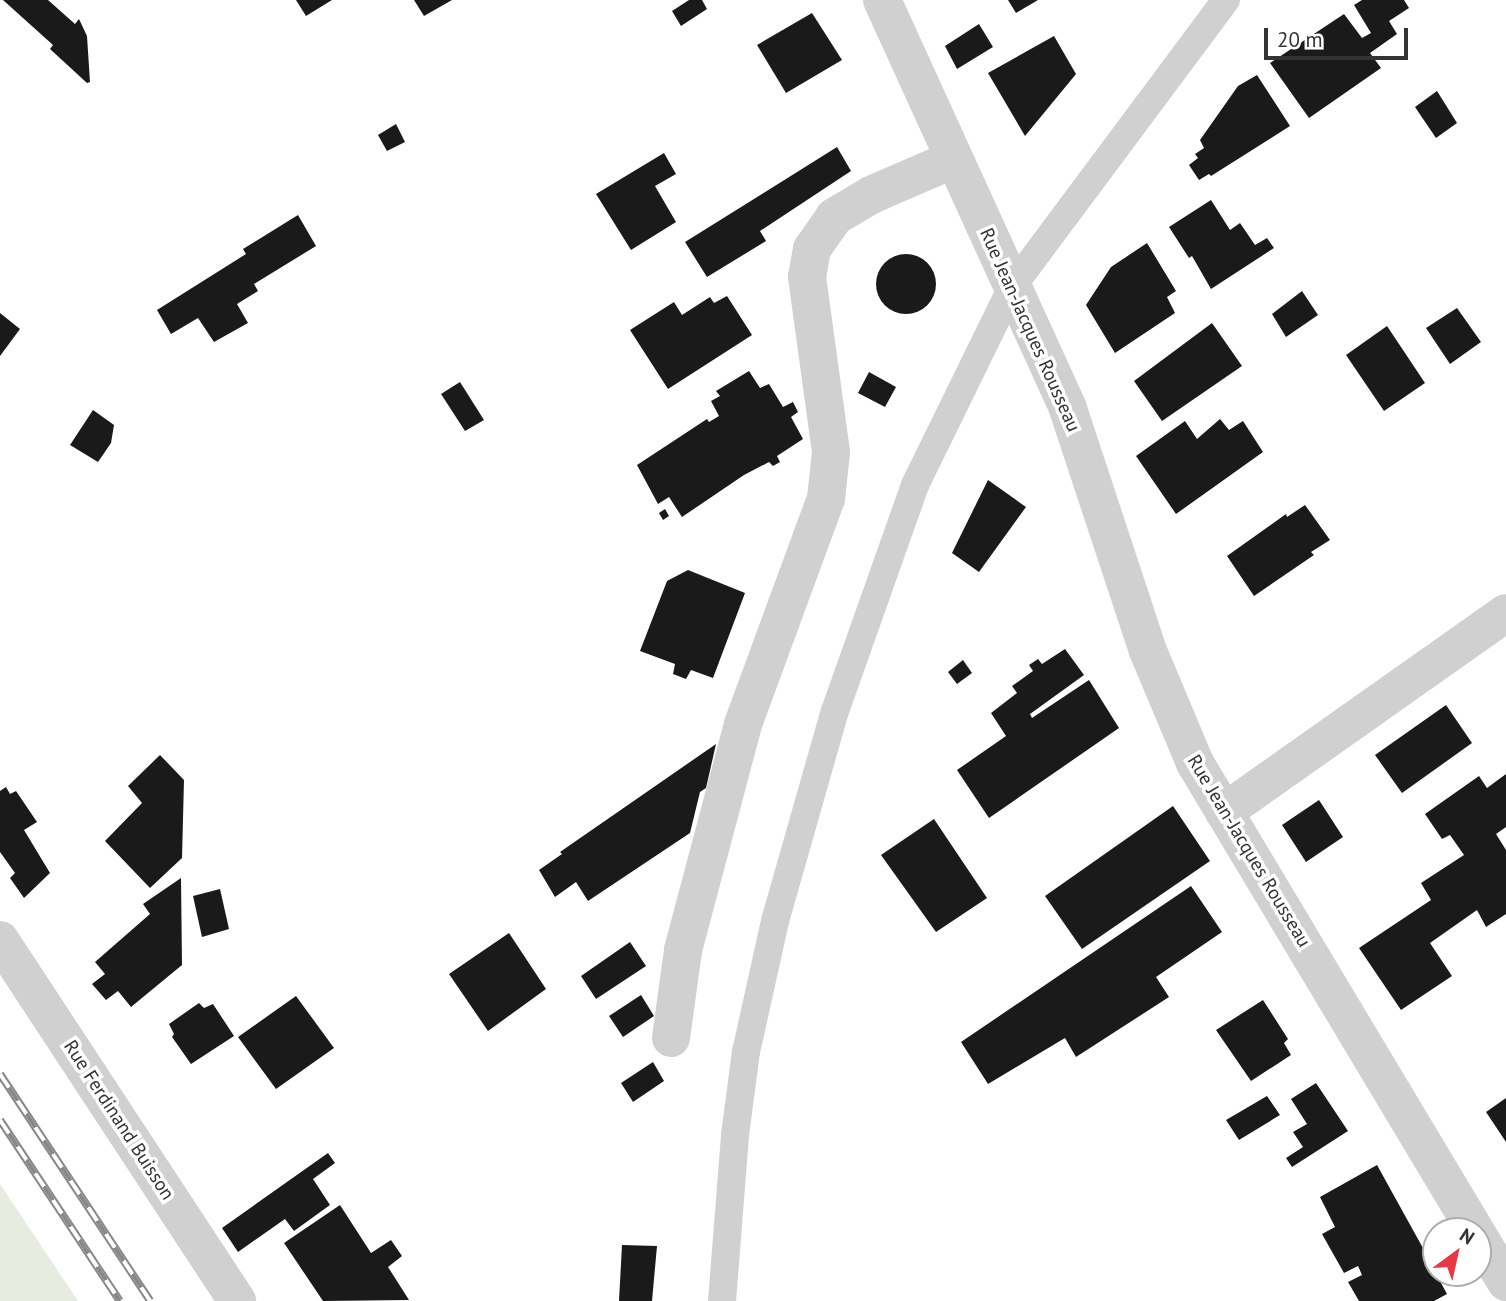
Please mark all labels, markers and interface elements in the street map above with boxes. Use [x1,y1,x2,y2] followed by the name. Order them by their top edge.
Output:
[1268,14,1412,58] scale bar
[1277,26,1323,53] text: 20 m
[975,225,1085,435] street label: Rue Jean-Jacques Rousseau
[1182,751,1316,951] street label: Rue Jean-Jacques Rousseau
[59,1036,179,1204] street label: Rue Ferdinand Buisson
[1422,1217,1492,1287] north arrow
[1456,1223,1479,1250] text: N

